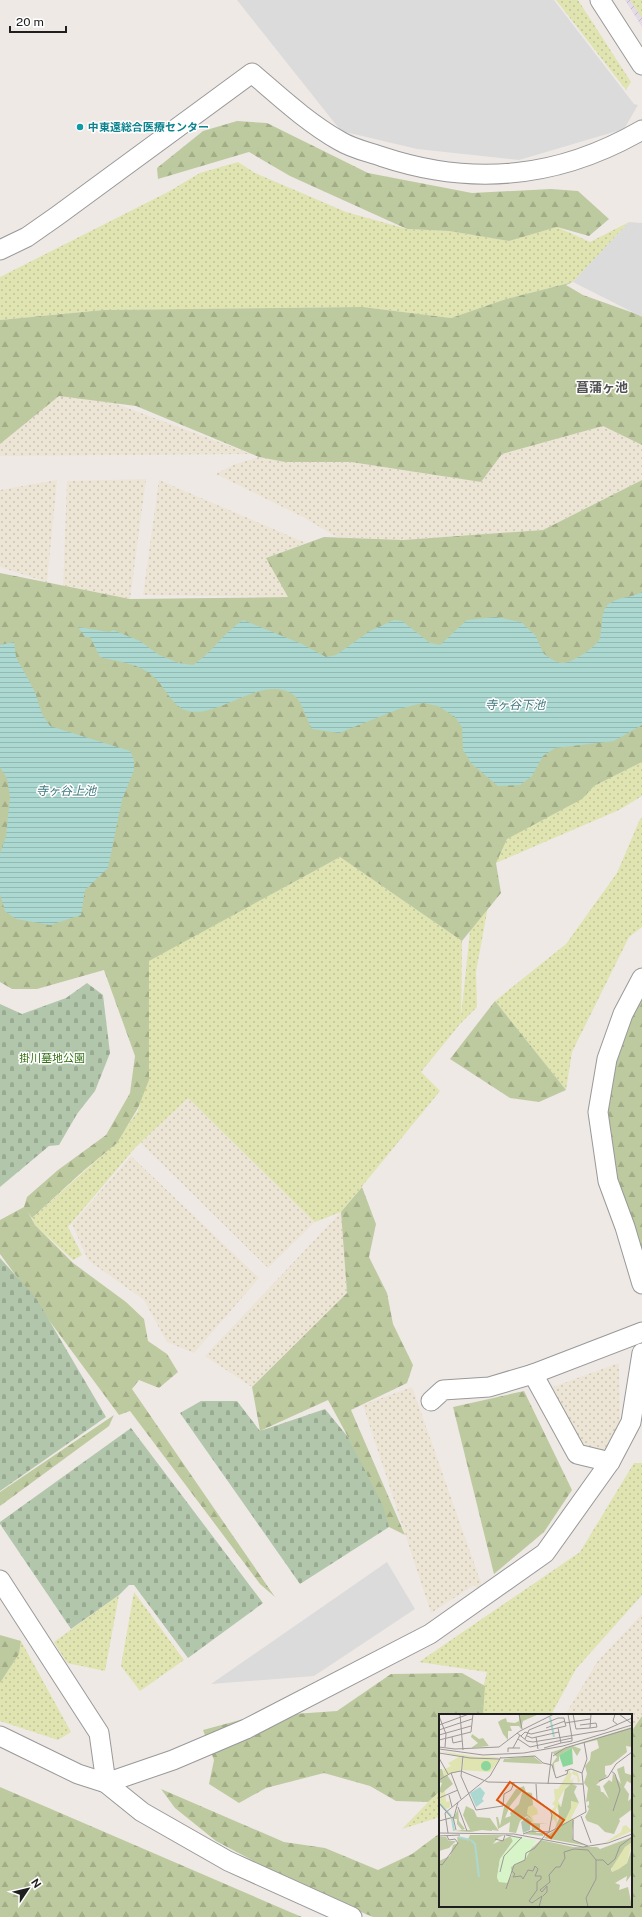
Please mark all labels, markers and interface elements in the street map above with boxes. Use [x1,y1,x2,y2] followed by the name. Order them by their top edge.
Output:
[10,8,66,34] scale bar
[16,15,44,29] text: 20 m
[88,121,209,133] place label: 中東遠総合医療センター
[75,122,85,132] marker: 中東遠総合医療センター
[576,380,628,395] district label: 菖蒲ヶ池
[485,698,546,712] water label: 寺ヶ谷下池
[36,784,97,798] water label: 寺ヶ谷上池
[19,1052,85,1064] park label: 掛川墓地公園
[439,1714,632,1907] inset map
[8,1869,48,1909] north arrow
[29,1876,44,1890] text: N

